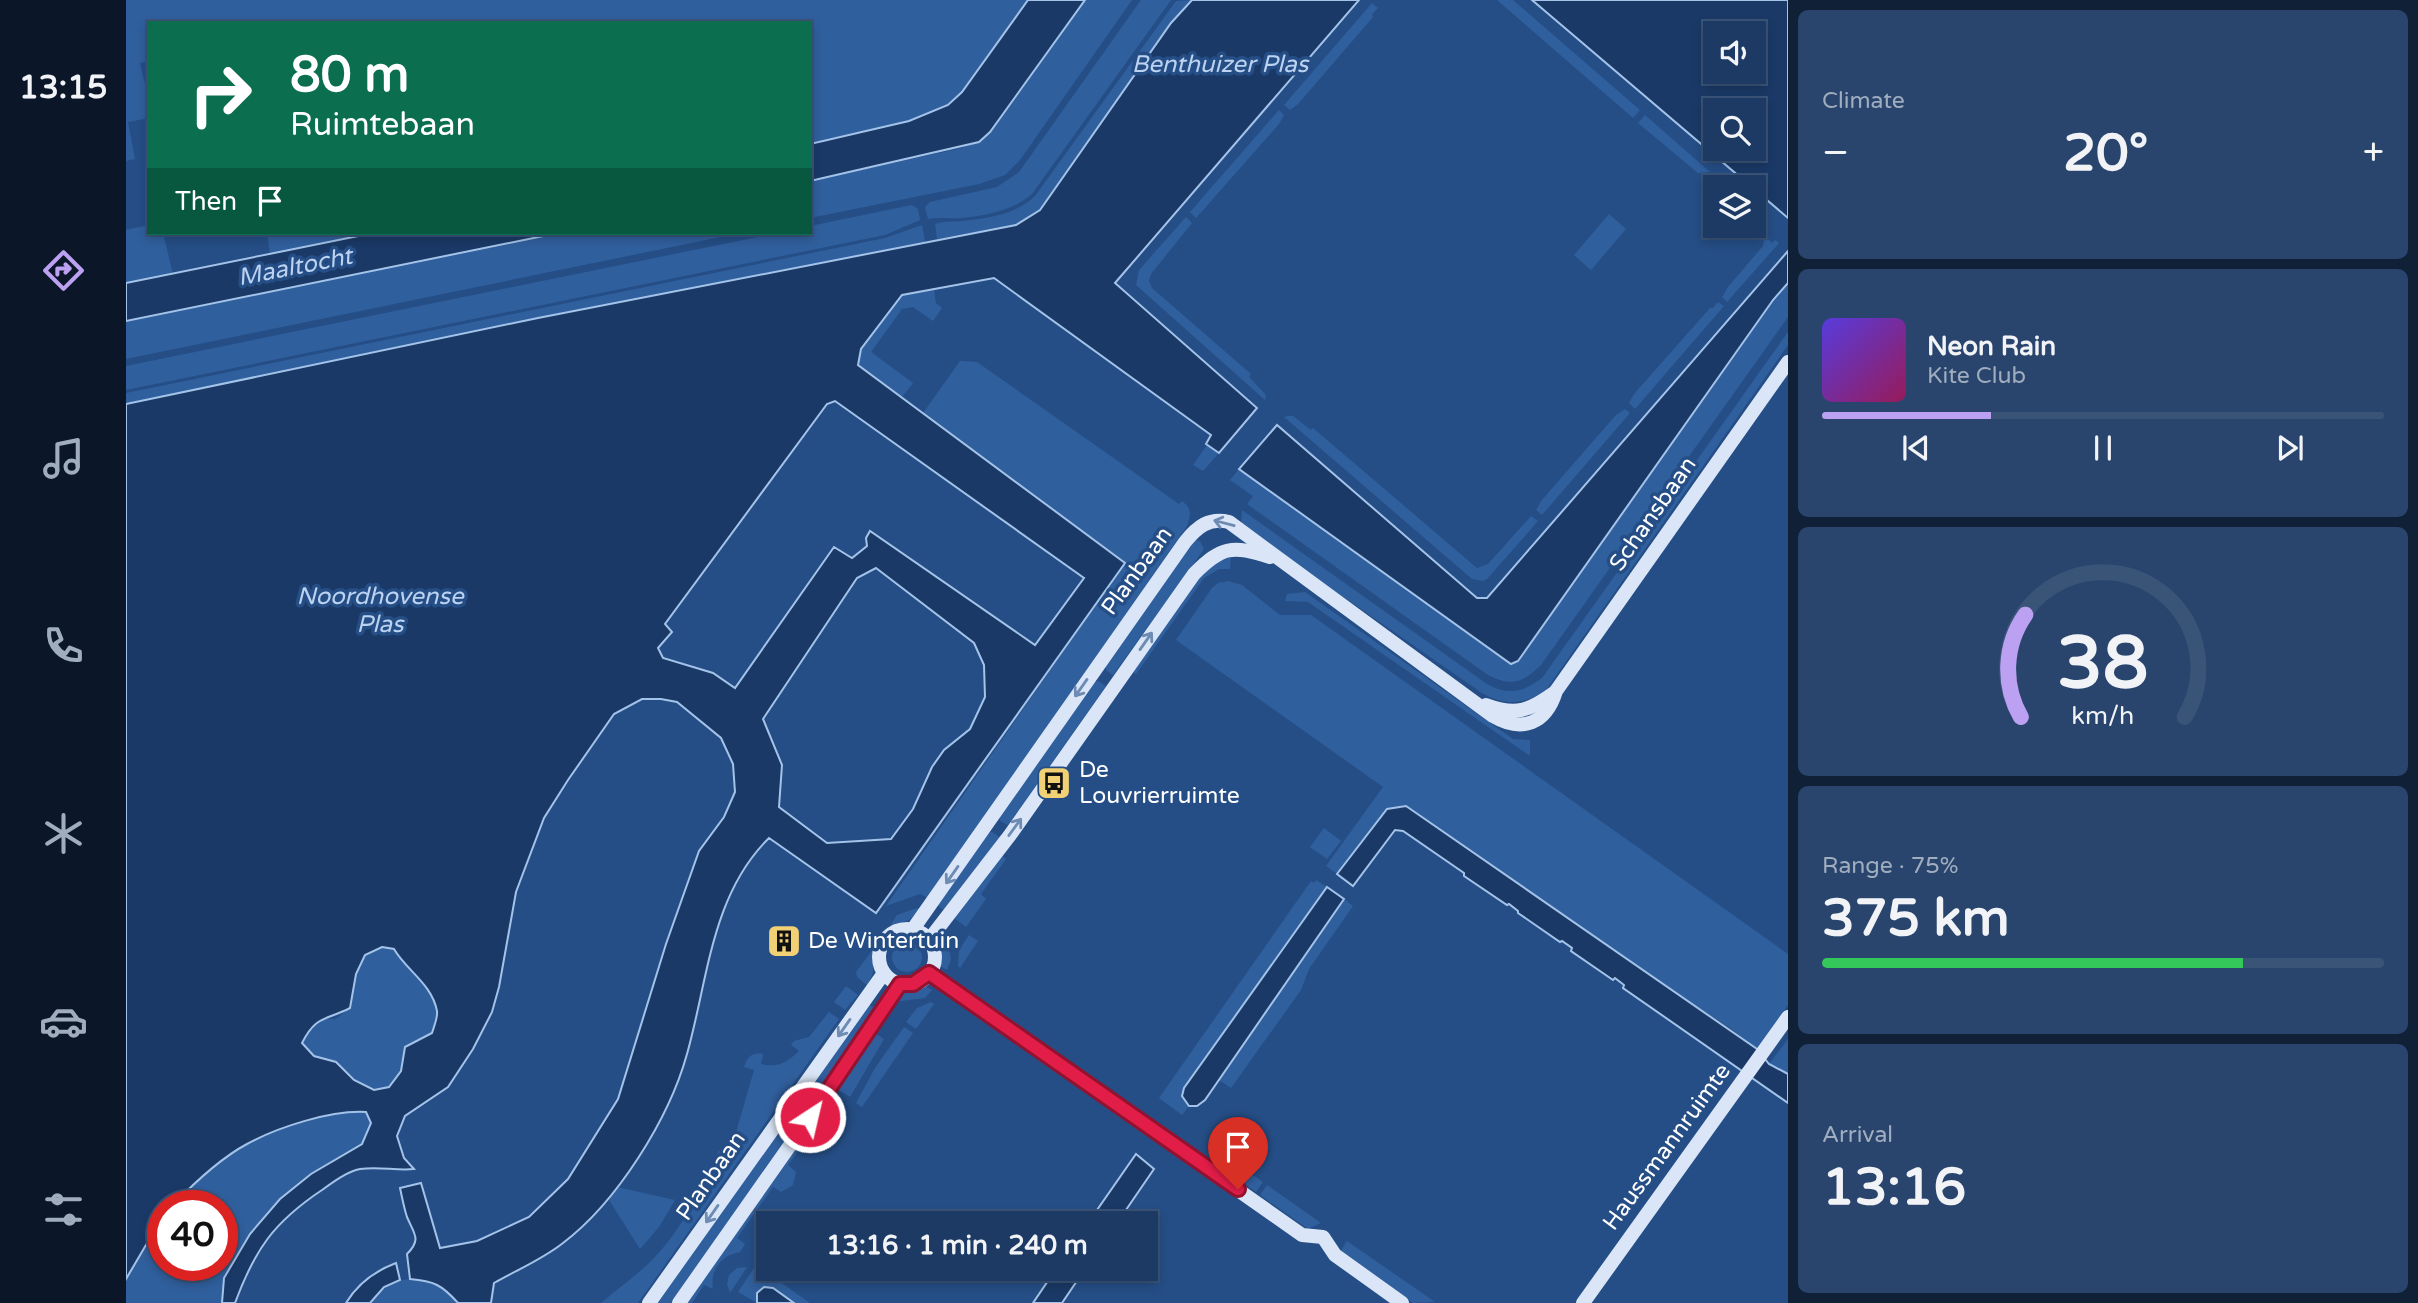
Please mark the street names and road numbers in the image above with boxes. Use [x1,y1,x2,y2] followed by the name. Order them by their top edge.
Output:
[1603,452,1703,576] street label: Schansbaan
[1096,521,1178,621] street label: Planbaan
[1597,1058,1737,1236] street label: Haussmannruimte
[670,1126,752,1226] street label: Planbaan

